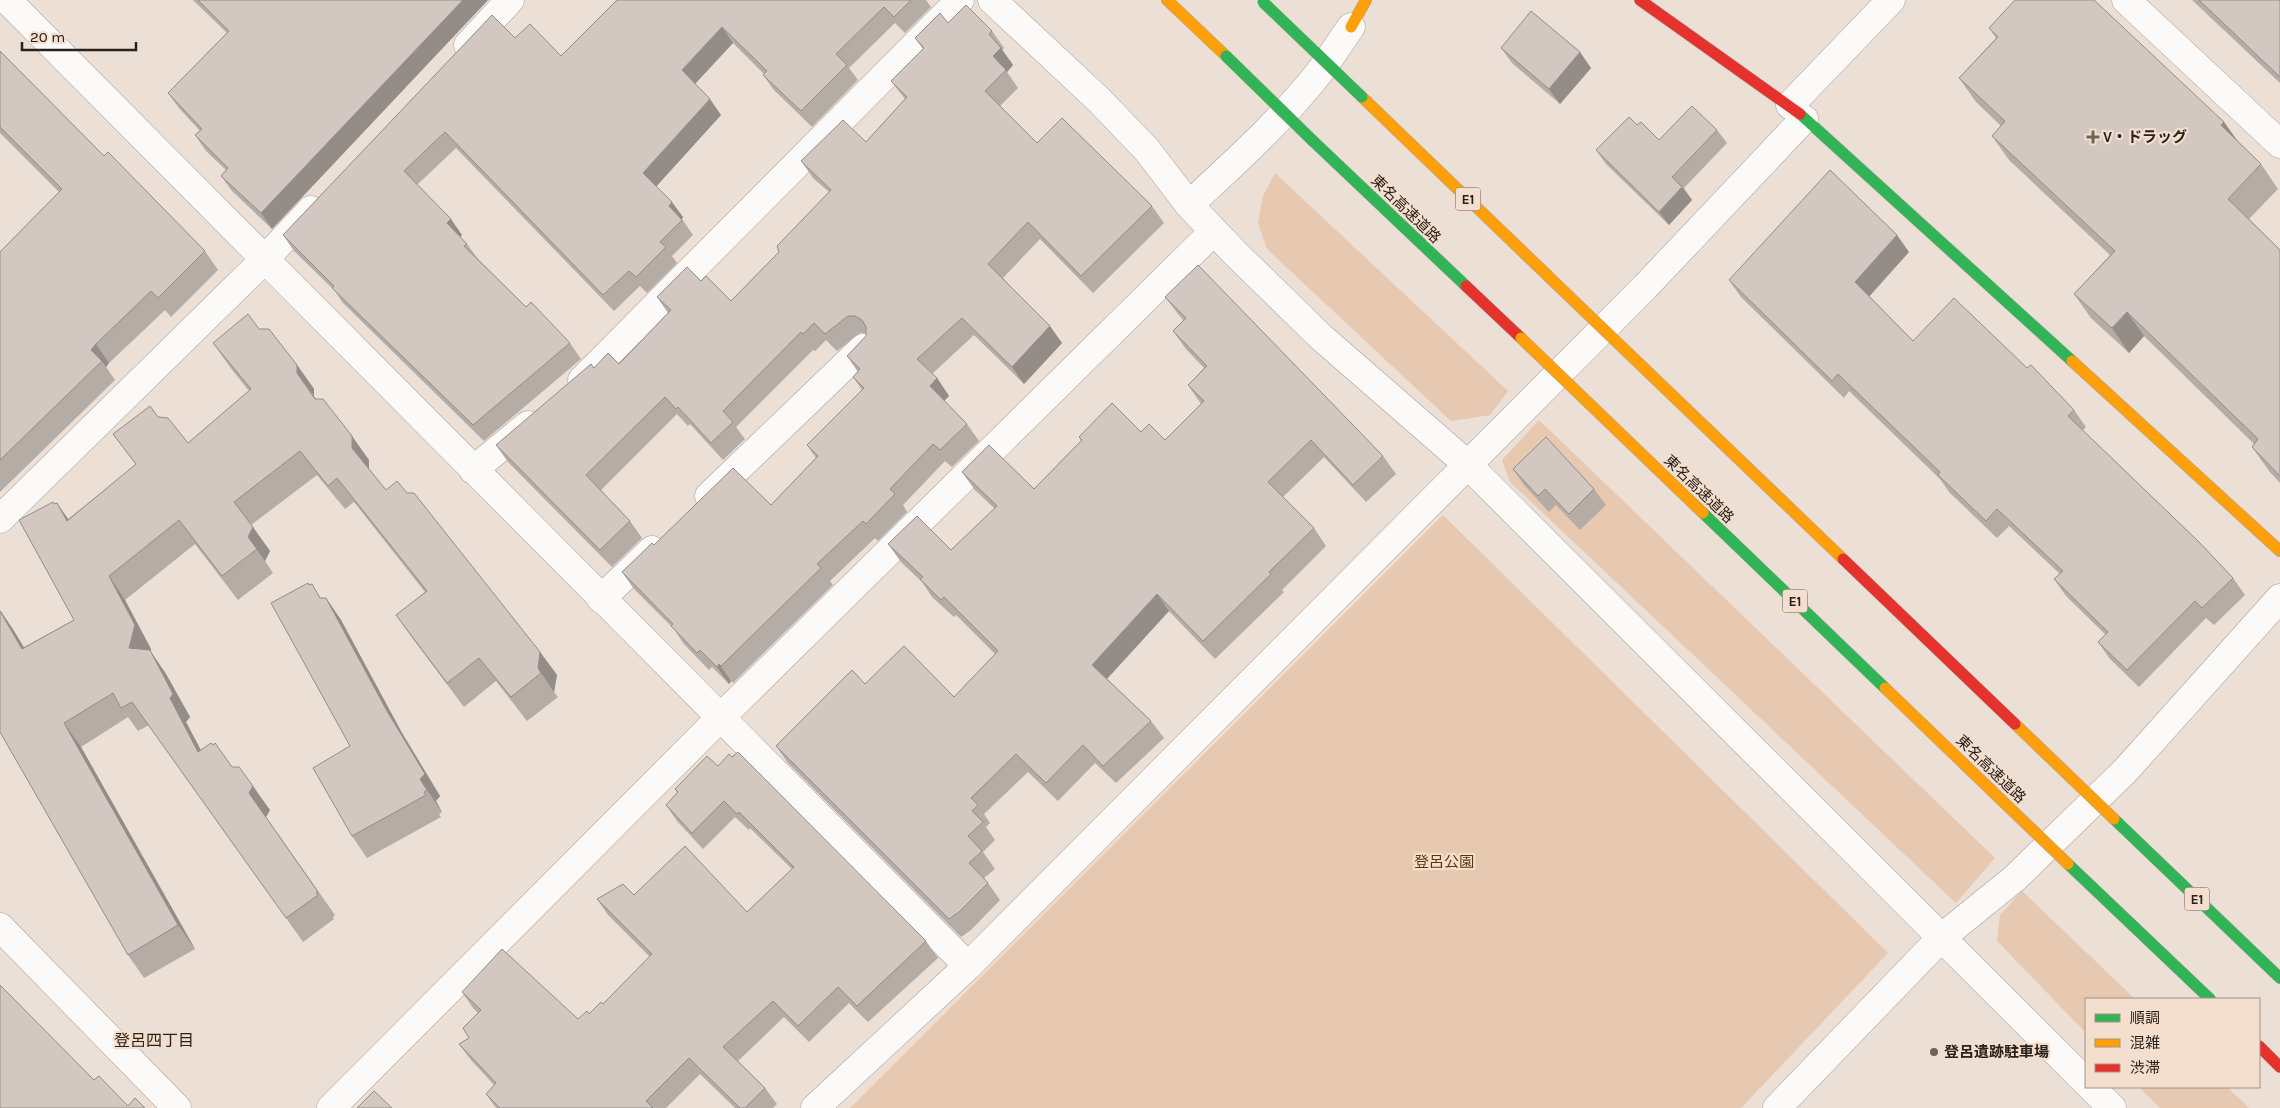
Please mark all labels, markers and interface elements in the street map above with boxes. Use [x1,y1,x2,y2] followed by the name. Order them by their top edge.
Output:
[22,20,136,52] scale bar
[30,28,65,46] text: 20 m
[2103,128,2187,146] place label: V・ドラッグ
[2087,131,2099,143] marker: V・ドラッグ
[1367,171,1445,247] street label: 東名高速道路
[1456,188,1480,210] road number: E1
[1660,451,1738,527] street label: 東名高速道路
[1782,590,1808,612] road number: E1
[1952,731,2030,807] street label: 東名高速道路
[1414,853,1474,871] park label: 登呂公園
[2184,888,2210,911] road number: E1
[2085,998,2260,1088] legend
[2130,1009,2160,1027] text: 順調
[114,1031,194,1050] district label: 登呂四丁目
[2130,1034,2160,1052] text: 混雑
[1944,1043,2049,1061] place label: 登呂遺跡駐車場
[1928,1046,1940,1058] marker: 登呂遺跡駐車場
[2130,1059,2160,1077] text: 渋滞

